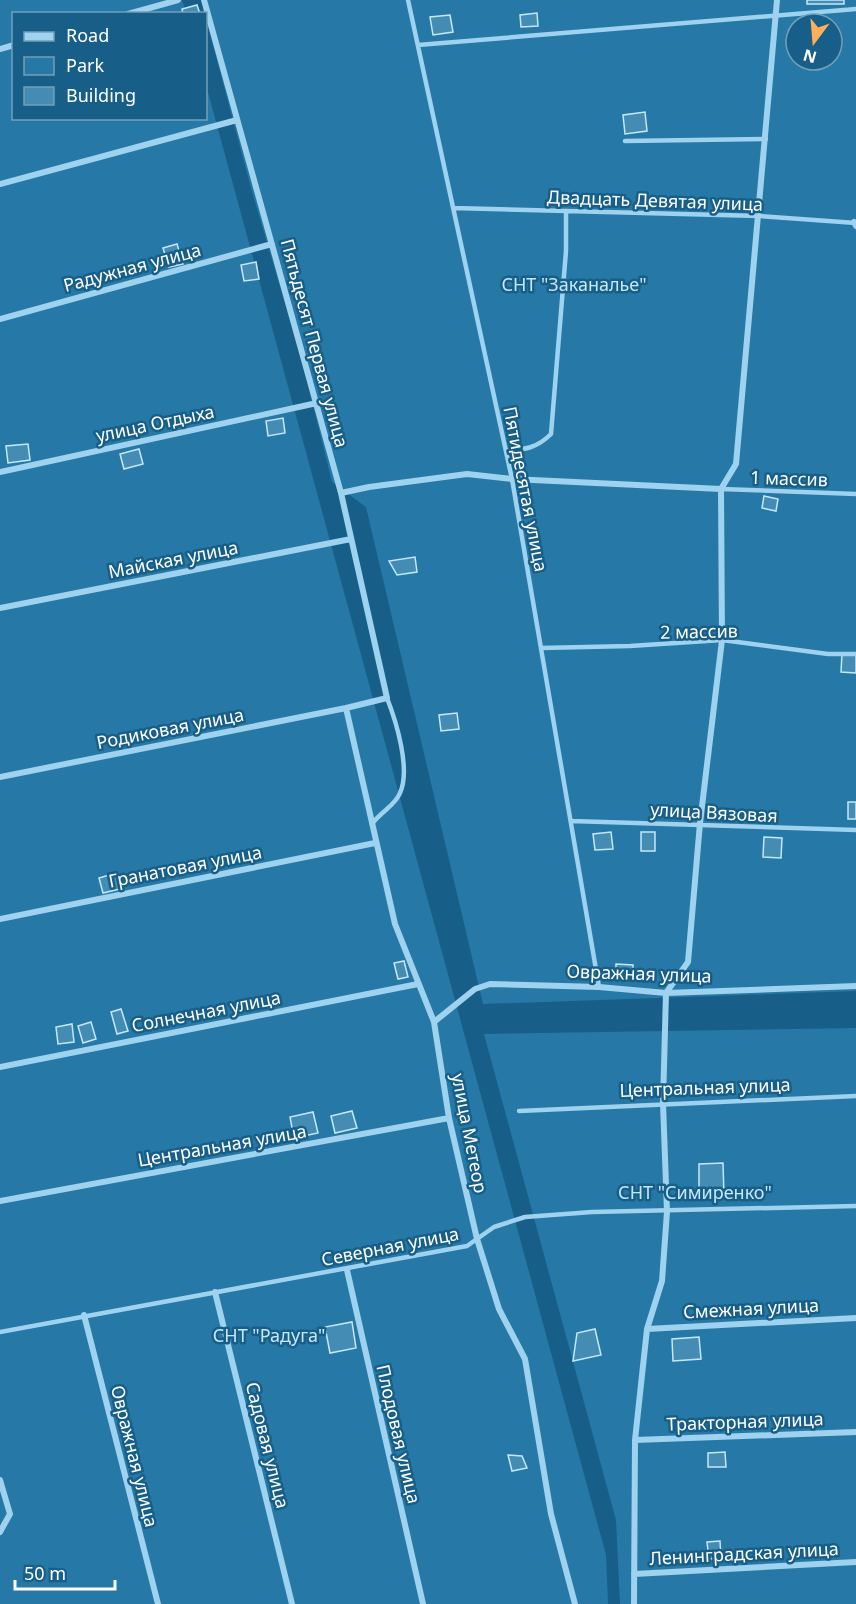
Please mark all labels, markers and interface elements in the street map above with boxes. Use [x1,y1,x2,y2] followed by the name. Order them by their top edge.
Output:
[12,12,207,120] legend
[784,12,844,72] north arrow
[66,23,109,47] text: Road
[801,44,819,69] text: N
[66,53,104,77] text: Park
[66,83,136,107] text: Building
[547,184,763,216] street label: Двадцать Девятая улица
[276,236,354,450] street label: Пятьдесят Первая улица
[61,237,203,297] street label: Радужная улица
[501,272,647,296] park label: СНТ "Заканалье"
[94,399,216,447] street label: улица Отдыха
[498,404,554,574] street label: Пятидесятая улица
[750,465,828,491] street label: 1 массив
[106,535,240,583] street label: Майская улица
[660,618,738,644] street label: 2 массив
[94,702,246,754] street label: Родиковая улица
[650,797,778,827] street label: улица Вязовая
[106,839,264,893] street label: Гранатовая улица
[566,958,712,988] street label: Овражная улица
[129,985,283,1037] street label: Солнечная улица
[447,1071,493,1195] street label: улица Метеор
[619,1072,791,1102] street label: Центральная улица
[136,1118,308,1172] street label: Центральная улица
[618,1180,772,1204] park label: СНТ "Симиренко"
[319,1221,461,1271] street label: Северная улица
[683,1292,819,1324] street label: Смежная улица
[213,1323,325,1347] park label: СНТ "Радуга"
[371,1362,427,1506] street label: Плодовая улица
[241,1379,295,1511] street label: Садовая улица
[106,1383,164,1529] street label: Овражная улица
[666,1406,824,1436] street label: Тракторная улица
[649,1536,839,1570] street label: Ленинградская улица
[15,1553,116,1591] scale bar
[24,1561,66,1585] text: 50 m

